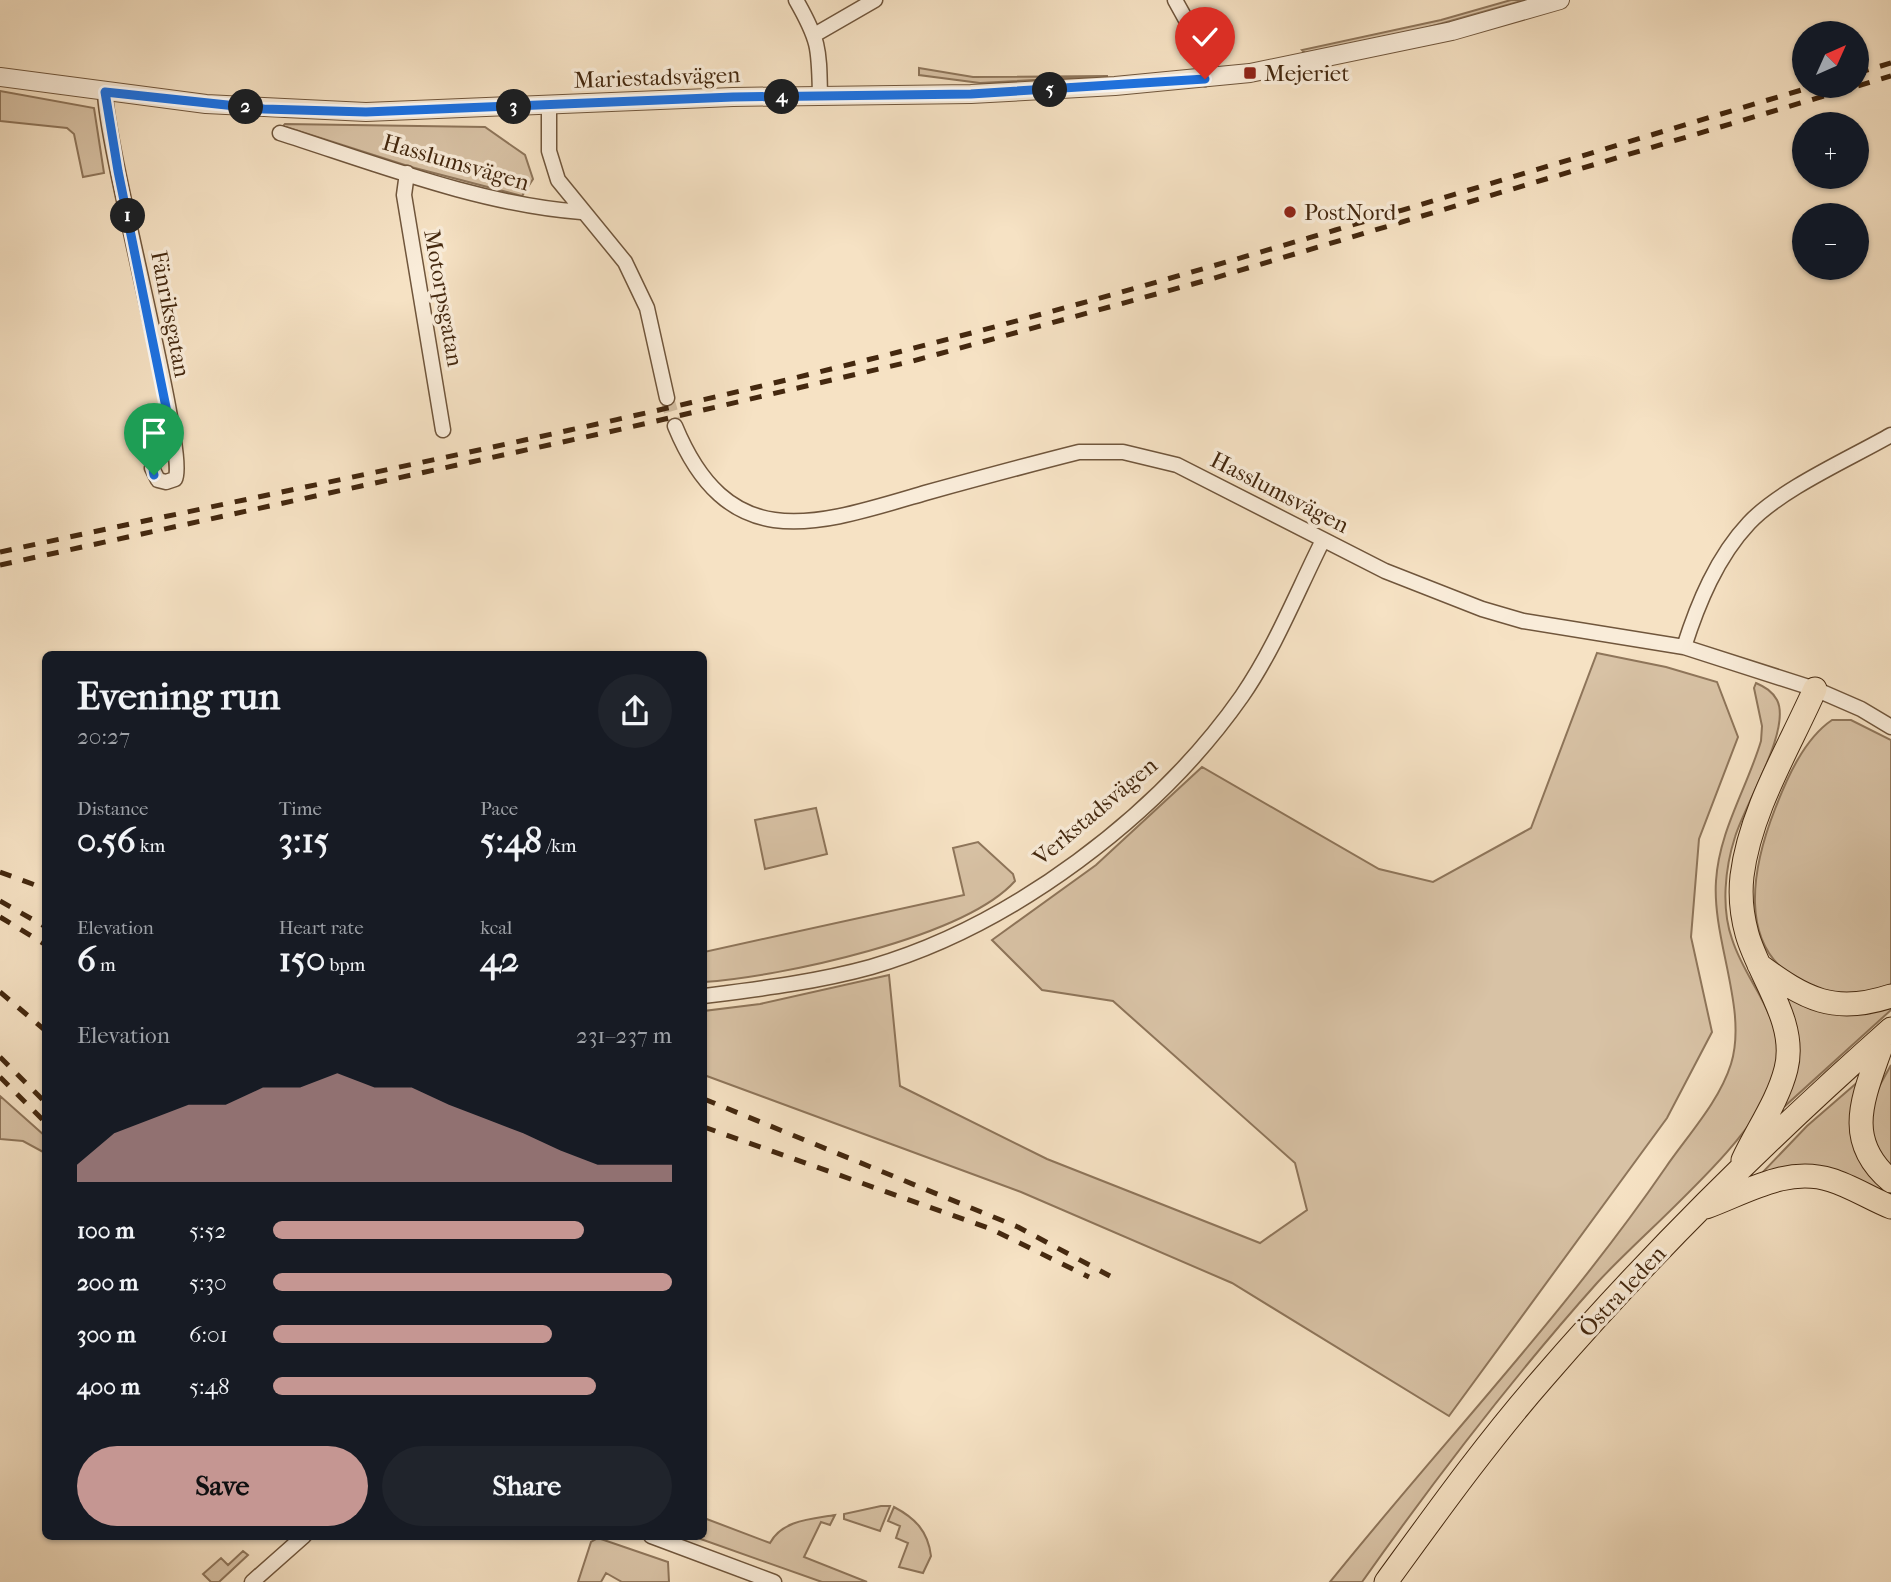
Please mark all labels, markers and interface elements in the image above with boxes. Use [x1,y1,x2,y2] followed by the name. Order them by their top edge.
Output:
[1175,7,1235,79] pin
[1186,18,1224,56] icon: check
[1792,21,1869,98] north arrow
[1792,21,1869,280] map controls
[1264,60,1349,87] place label: Mejeriet
[573,61,741,94] street label: Mariestadsvägen
[1242,65,1258,81] marker: Mejeriet
[1032,72,1068,108] pin: 5
[1045,78,1054,100] text: 5
[764,80,800,114] pin: 4
[776,85,787,107] text: 4
[229,90,264,124] pin: 2
[496,90,532,124] pin: 3
[241,95,250,117] text: 2
[510,95,517,117] text: 3
[1792,112,1869,189] button: +
[379,129,533,197] street label: Hasslumsvägen
[110,198,146,234] pin: 1
[1304,199,1397,226] place label: PostNord
[1792,203,1869,280] button: −
[124,204,131,226] text: 1
[1282,204,1298,220] marker: PostNord
[418,228,469,369] street label: Motorpsgatan
[145,249,196,380] street label: Fänriksgatan
[124,403,184,475] pin
[135,414,173,452] icon: arrive
[1206,446,1354,539] street label: Hasslumsvägen
[77,674,280,719] text: Evening run
[598,674,672,748] button: share
[77,723,130,750] text: 20:27
[1027,751,1163,872] street label: Verkstadsvägen
[77,798,148,820] text: Distance
[279,798,322,820] text: Time
[480,798,518,820] text: Pace
[77,820,136,861] text: 0.56
[279,820,329,861] text: 3:15
[480,820,542,861] text: 5:48
[136,835,165,857] text: km
[542,835,576,857] text: /km
[77,917,154,939] text: Elevation
[279,917,364,939] text: Heart rate
[480,917,512,939] text: kcal
[77,939,96,980] text: 6
[279,939,325,980] text: 150
[480,939,519,980] text: 42
[96,954,116,976] text: m
[325,954,365,976] text: bpm
[77,1022,170,1049] text: Elevation
[576,1022,672,1049] text: 231–237 m
[77,1217,135,1244] text: 100 m
[189,1217,226,1244] text: 5:52
[1573,1240,1672,1343] street label: Östra leden
[77,1269,138,1296] text: 200 m
[189,1269,227,1296] text: 5:30
[77,1321,136,1348] text: 300 m
[189,1321,228,1348] text: 6:01
[77,1373,140,1400] text: 400 m
[189,1373,230,1400] text: 5:48
[77,1446,368,1526] button: Save
[382,1446,672,1526] button: Share

